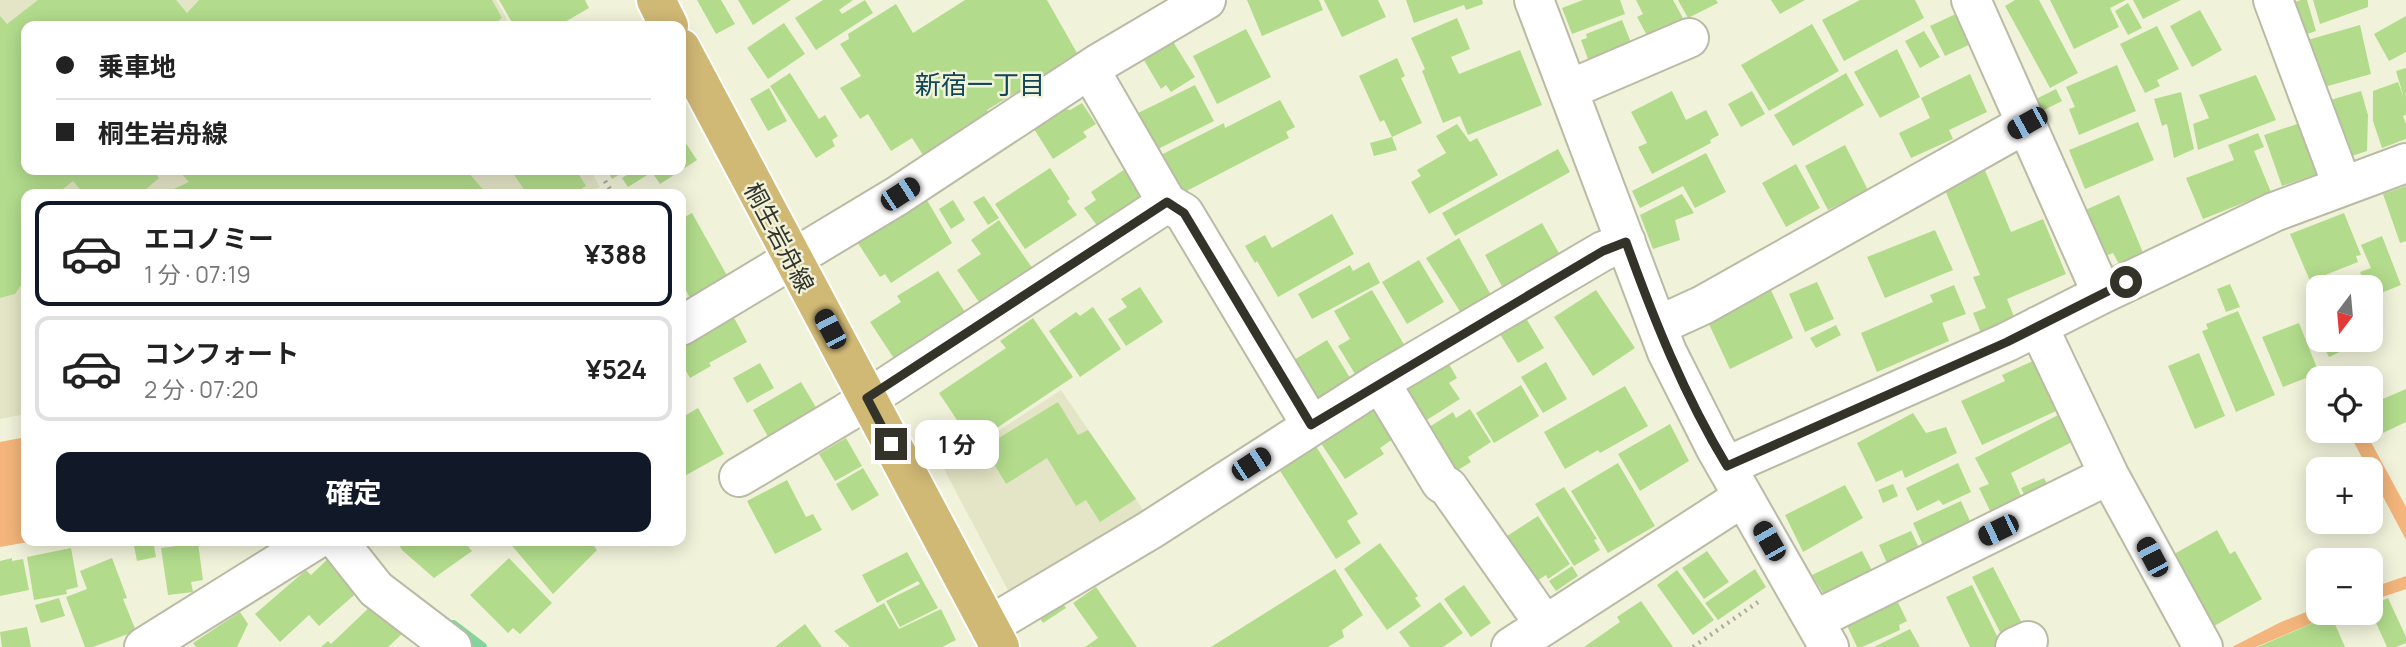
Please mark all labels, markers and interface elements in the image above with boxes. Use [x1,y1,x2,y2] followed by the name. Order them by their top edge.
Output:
[98,48,176,84] text: 乗車地
[915,66,1045,102] district label: 新宿一丁目
[2004,104,2051,142] car
[98,115,228,151] text: 桐生岩舟線
[877,174,924,214] car
[737,176,823,298] street label: 桐生岩舟線
[144,220,274,256] text: エコノミー
[60,222,123,285] icon: car
[584,236,647,272] text: ¥388
[144,258,251,290] text: 1 分 · 07:19
[2110,266,2142,298] route start
[2306,275,2384,352] north arrow
[2306,275,2383,625] map controls
[811,306,850,352] car
[144,335,299,371] text: コンフォート
[60,337,123,400] icon: car
[586,351,647,387] text: ¥524
[2306,366,2383,443] button: locate
[144,373,259,405] text: 2 分 · 07:20
[916,420,1000,468] callout: 1 分
[875,428,907,460] route end
[938,428,976,460] text: 1 分
[1228,444,1275,484] car
[56,452,651,532] button: 確定
[2306,457,2383,534] button: +
[1975,511,2022,549] car
[1750,518,1789,564] car
[2133,534,2172,580] car
[2306,548,2383,625] button: −

